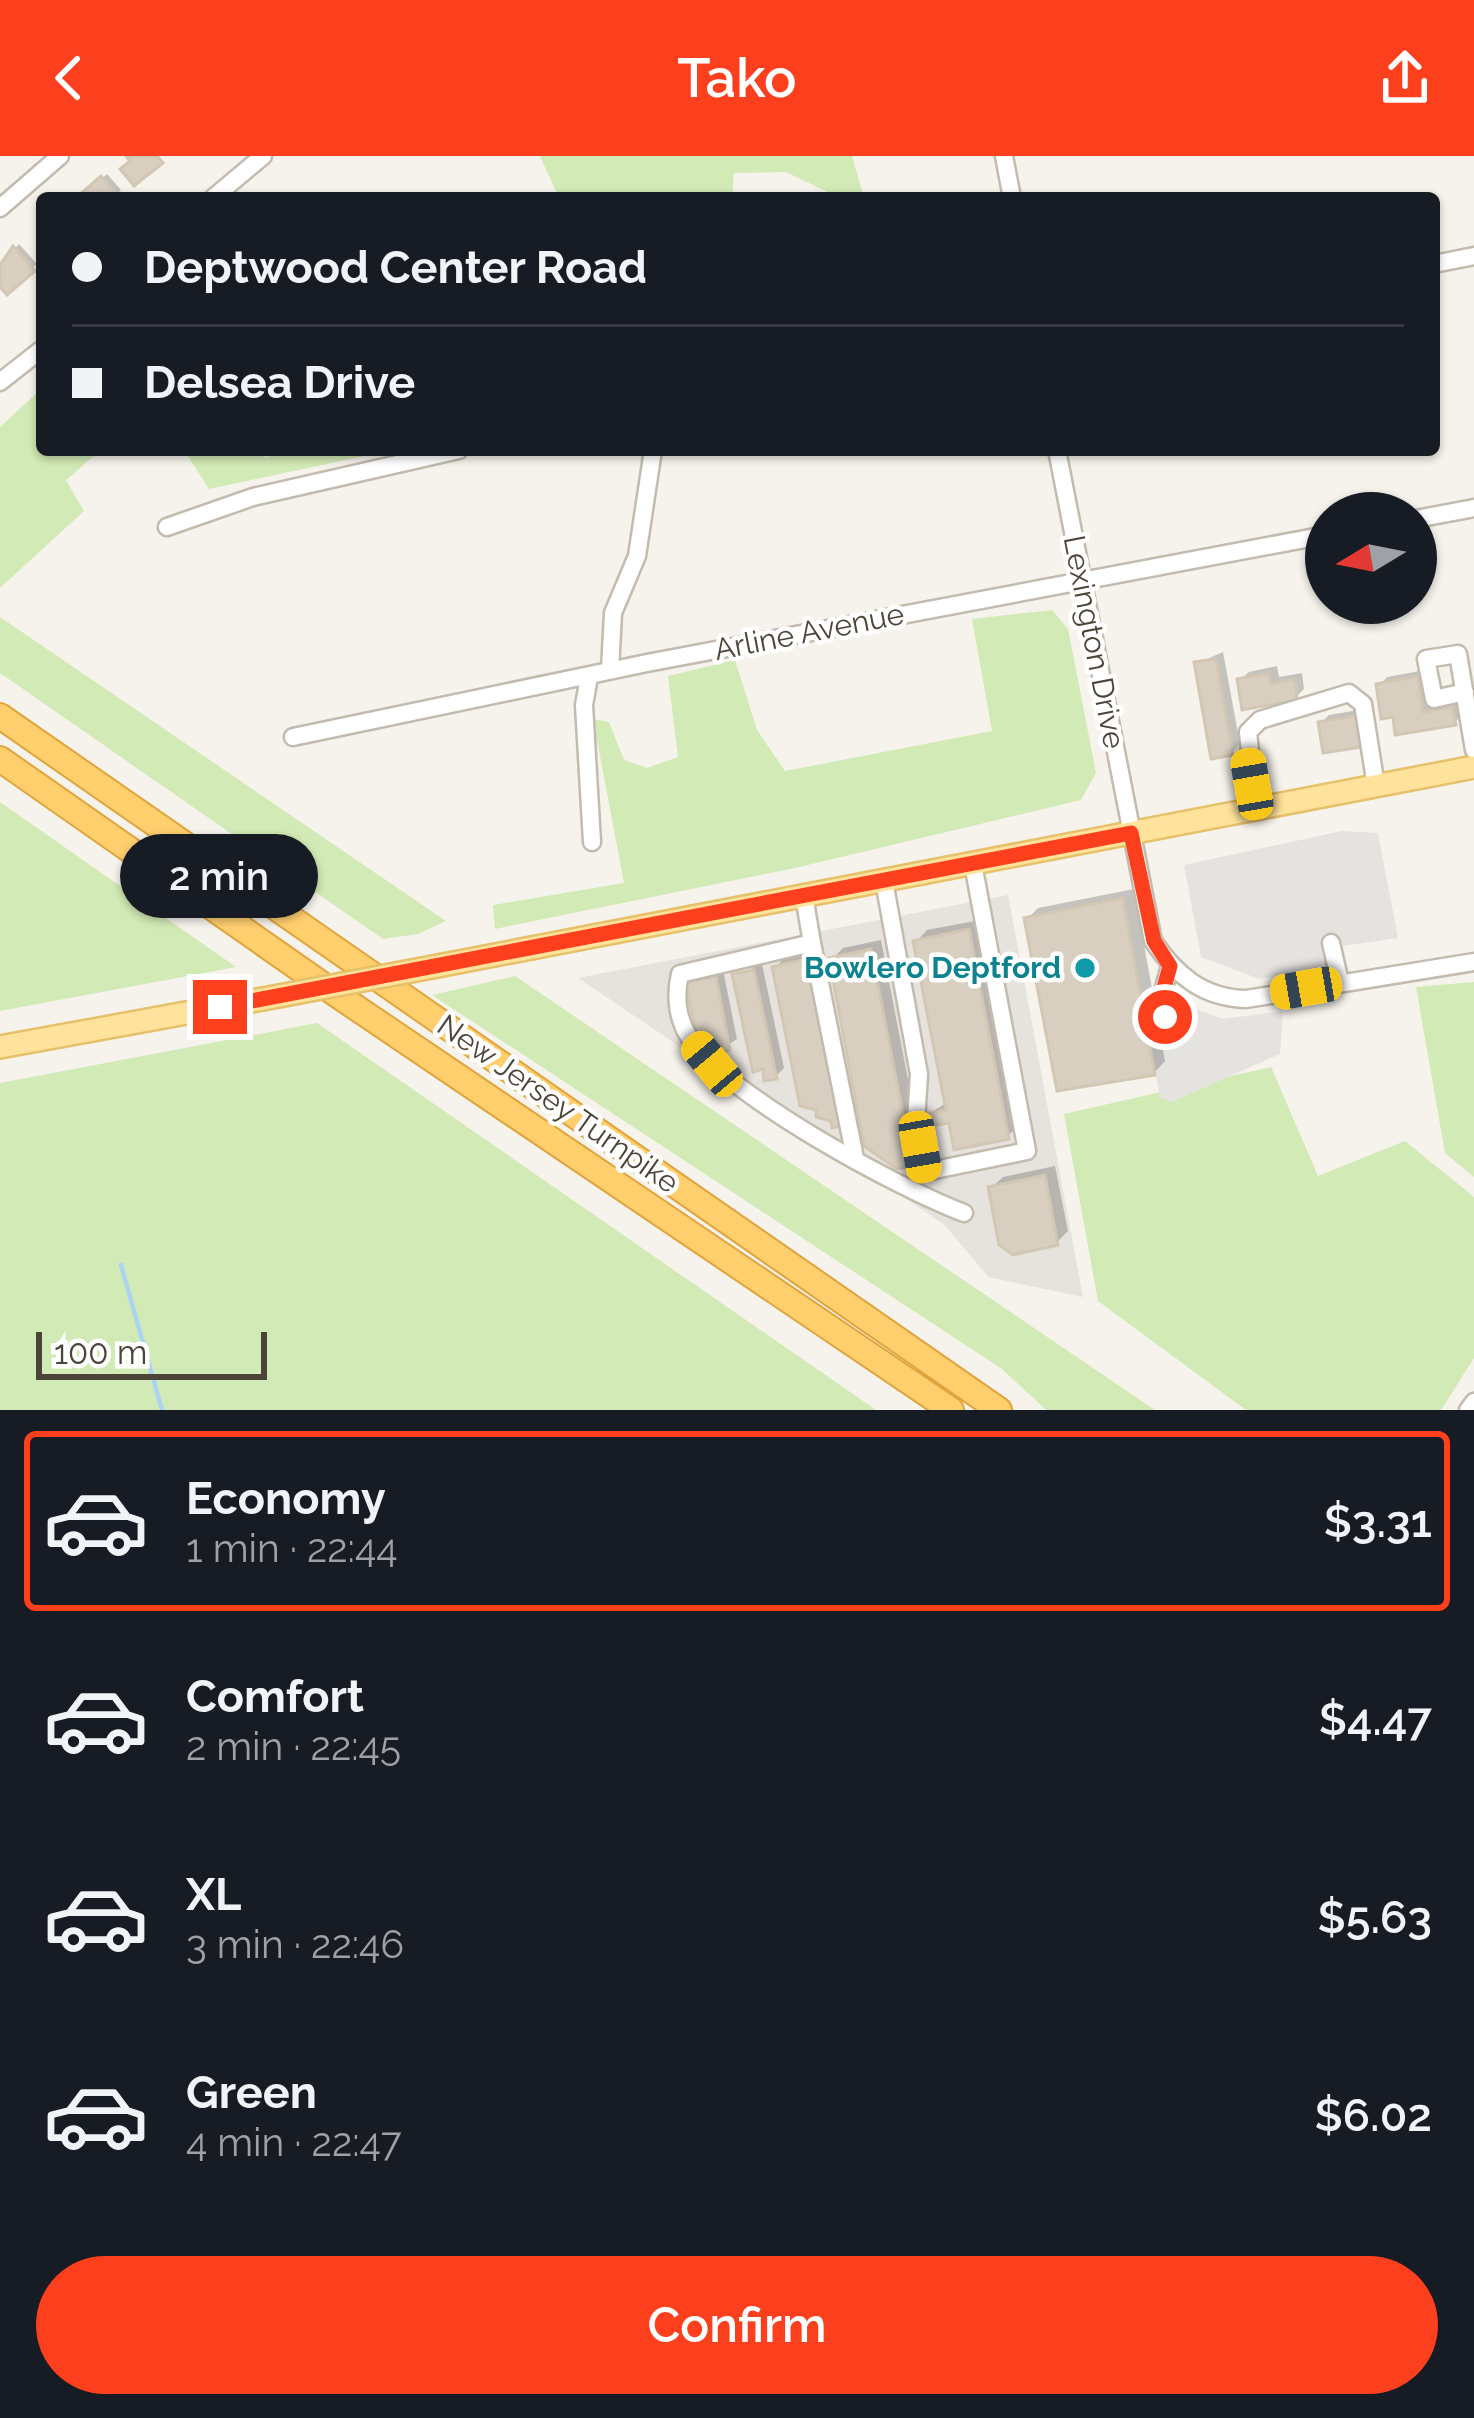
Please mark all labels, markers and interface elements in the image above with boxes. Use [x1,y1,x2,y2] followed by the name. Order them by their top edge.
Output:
[36,45,102,111] icon: back
[1372,45,1438,111] icon: share
[677,46,797,110] text: Tako
[144,241,647,294] text: Deptwood Center Road
[144,356,415,409] text: Delsea Drive
[1305,492,1437,624] north arrow
[1305,492,1437,624] map controls
[1057,532,1132,751] street label: Lexington Drive
[711,596,907,667] street label: Arline Avenue
[1228,745,1276,823] car
[121,833,319,917] callout: 2 min
[169,853,269,899] text: 2 min
[804,950,1061,985] place label: Bowlero Deptford
[1072,955,1098,981] marker: Bowlero Deptford
[1267,964,1345,1012] car
[193,980,247,1034] route end
[1138,990,1192,1044] route start
[431,1007,685,1200] street label: New Jersey Turnpike
[675,1025,749,1103] car
[896,1108,944,1186] car
[36,1326,267,1379] scale bar
[54,1333,147,1372] text: 100 m
[42,1467,150,1575] icon: car
[186,1472,386,1525] text: Economy
[1324,1495,1432,1548] text: $3.31
[186,1525,398,1571] text: 1 min · 22:44
[42,1665,150,1773] icon: car
[186,1670,364,1723] text: Comfort
[1319,1693,1432,1746] text: $4.47
[186,1723,401,1769] text: 2 min · 22:45
[42,1863,150,1971] icon: car
[186,1868,241,1921] text: XL
[1317,1891,1432,1944] text: $5.63
[186,1921,404,1967] text: 3 min · 22:46
[42,2061,150,2169] icon: car
[186,2066,317,2119] text: Green
[1315,2089,1432,2142] text: $6.02
[186,2119,402,2165] text: 4 min · 22:47
[36,2256,1438,2394] button: Confirm

